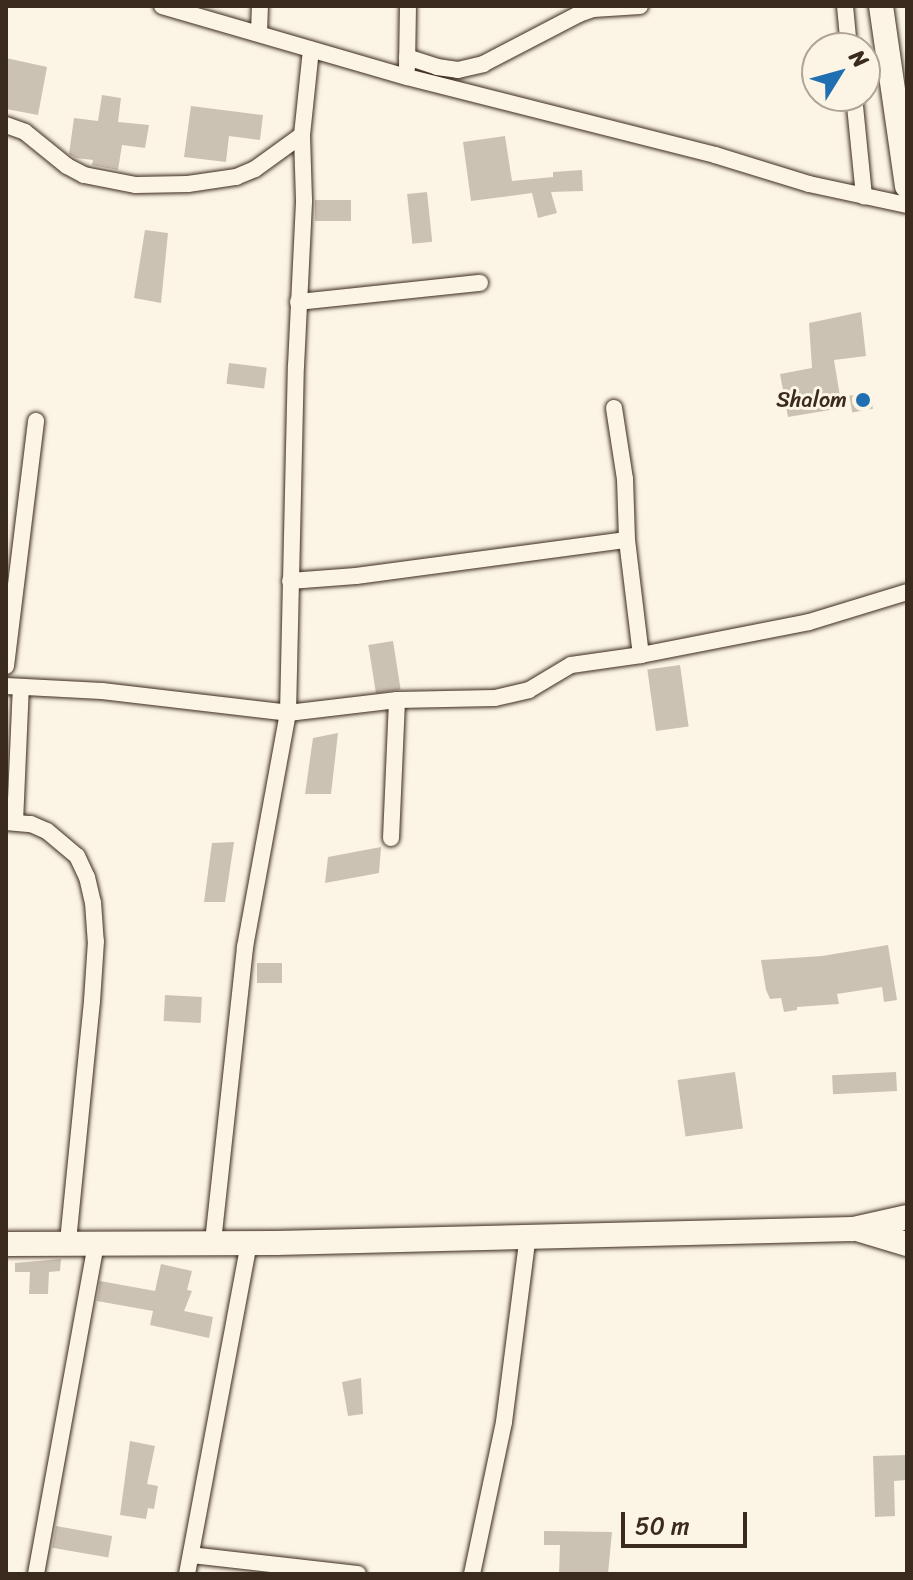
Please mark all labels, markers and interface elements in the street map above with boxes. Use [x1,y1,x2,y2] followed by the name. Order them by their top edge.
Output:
[801,32,881,112] north arrow
[839,41,879,76] text: N
[776,387,847,413] place label: Shalom
[854,391,872,409] marker: Shalom
[625,1496,751,1546] scale bar
[635,1505,690,1547] text: 50 m

